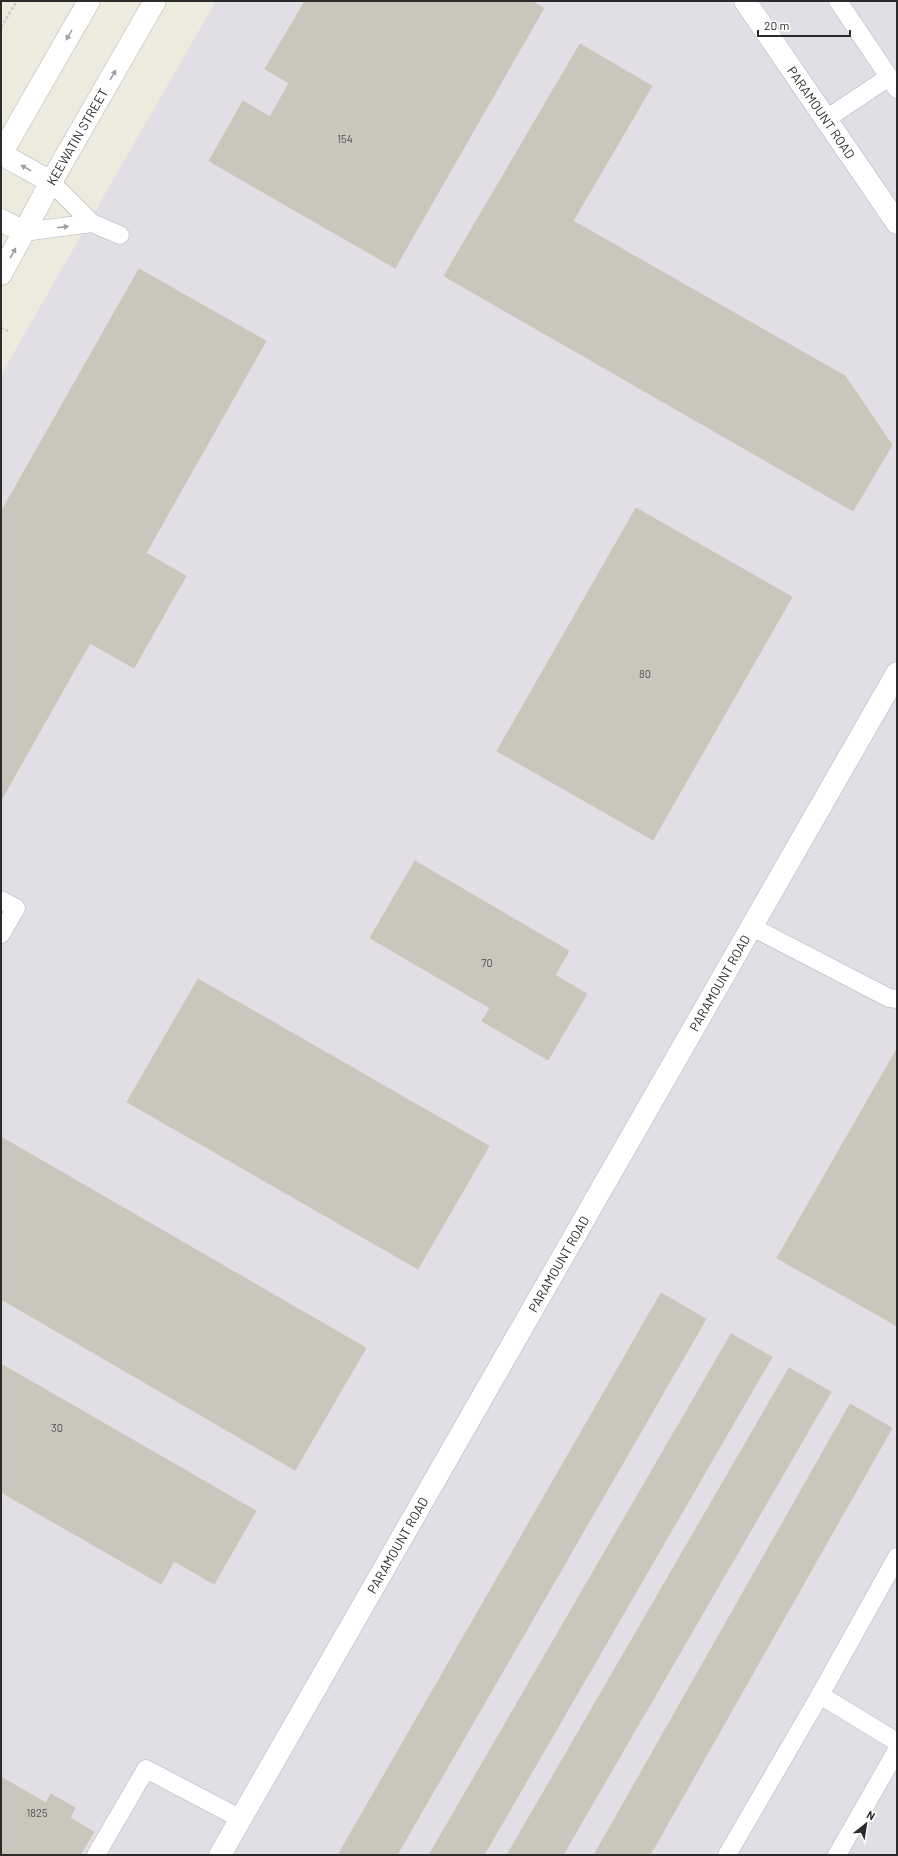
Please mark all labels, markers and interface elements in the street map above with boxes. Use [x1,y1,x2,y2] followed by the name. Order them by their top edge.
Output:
[758,12,850,38] scale bar
[764,18,790,32] text: 20 m
[66,29,73,41] one-way arrow
[784,63,858,162] street label: PARAMOUNT ROAD
[109,69,116,81] one-way arrow
[43,85,111,188] street label: KEEWATIN STREET
[337,132,353,145] house number: 154
[20,165,32,171] one-way arrow
[57,224,69,230] one-way arrow
[9,247,16,259] one-way arrow
[639,667,651,680] house number: 80
[686,932,753,1034] street label: PARAMOUNT ROAD
[481,956,493,969] house number: 70
[525,1213,592,1315] street label: PARAMOUNT ROAD
[51,1421,63,1434] house number: 30
[364,1494,431,1596] street label: PARAMOUNT ROAD
[846,1804,886,1844] north arrow
[26,1806,48,1819] house number: 1825
[865,1807,878,1822] text: N

